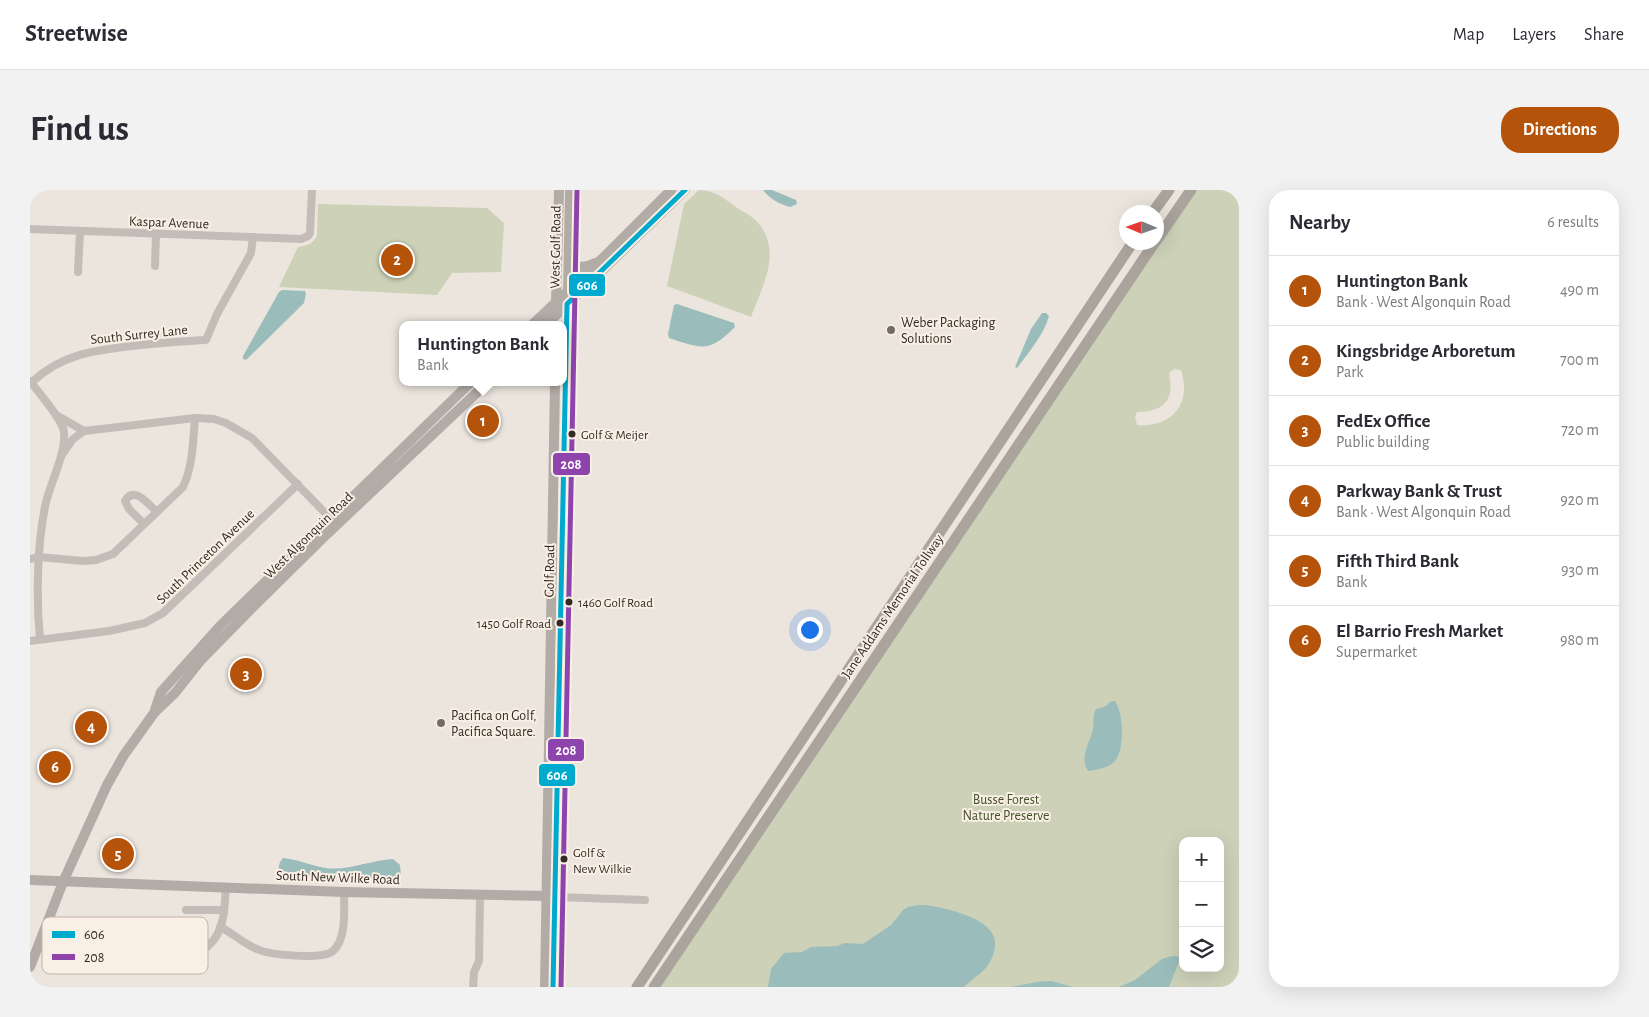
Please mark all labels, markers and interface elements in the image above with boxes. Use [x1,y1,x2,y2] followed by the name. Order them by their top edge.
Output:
[25,22,128,46] text: Streetwise
[1453,26,1484,44] text: Map
[1512,26,1556,44] text: Layers
[1584,26,1624,44] text: Share
[1501,107,1619,153] button: Directions
[30,112,129,147] text: Find us
[548,205,564,289] street label: West Golf Road
[1119,205,1164,250] north arrow
[1289,212,1350,233] text: Nearby
[1547,214,1599,230] text: 6 results
[129,215,209,231] street label: Kaspar Avenue
[381,241,413,279] pin: 2
[1336,272,1468,291] text: Huntington Bank
[568,273,606,297] line badge: 606
[577,279,598,293] text: 606
[1302,282,1308,298] text: 1
[1560,282,1599,298] text: 490 m
[1336,294,1511,310] text: Bank · West Algonquin Road
[901,316,996,346] place label: Weber Packaging Solutions
[399,321,567,386] popup
[90,323,188,347] street label: South Surrey Lane
[885,324,897,336] marker: Weber Packaging Solutions
[417,335,549,354] text: Huntington Bank
[1336,342,1516,361] text: Kingsbridge Arboretum
[1301,352,1309,368] text: 2
[1560,352,1599,368] text: 700 m
[417,357,448,373] text: Bank
[1336,364,1364,380] text: Park
[467,402,499,440] pin: 1
[1336,412,1430,431] text: FedEx Office
[1302,422,1308,438] text: 3
[1561,422,1599,438] text: 720 m
[567,429,577,439] marker: Golf & Meijer
[581,429,649,442] place label: Golf & Meijer
[1336,434,1430,450] text: Public building
[552,452,591,476] line badge: 208
[561,458,581,472] text: 208
[1336,482,1502,501] text: Parkway Bank & Trust
[262,490,356,582] street label: West Algonquin Road
[1301,492,1309,508] text: 4
[1560,492,1599,508] text: 920 m
[1336,504,1511,520] text: Bank · West Algonquin Road
[154,507,257,607] street label: South Princeton Avenue
[839,532,946,681] street label: Jane Addams Memorial Tollway
[543,544,557,598] street label: Golf Road
[1336,552,1459,571] text: Fifth Third Bank
[1302,562,1308,578] text: 5
[1561,562,1599,578] text: 930 m
[1336,574,1367,590] text: Bank
[564,597,574,607] marker: 1460 Golf Road
[578,597,653,610] place label: 1460 Golf Road
[797,617,823,643] your location
[477,618,551,631] place label: 1450 Golf Road
[555,618,565,628] marker: 1450 Golf Road
[1336,622,1503,641] text: El Barrio Fresh Market
[1301,632,1309,648] text: 6
[1560,632,1599,648] text: 980 m
[1336,644,1417,660] text: Supermarket
[230,655,262,693] pin: 3
[75,708,107,746] pin: 4
[451,709,537,739] place label: Pacifica on Golf, Pacifica Square.
[435,717,447,729] marker: Pacifica on Golf, Pacifica Square.
[547,738,585,762] line badge: 208
[556,744,576,758] text: 208
[39,748,71,786] pin: 6
[538,763,576,787] line badge: 606
[547,769,568,783] text: 606
[962,793,1050,823] park label: Busse Forest Nature Preserve
[102,835,134,873] pin: 5
[1179,837,1224,972] map controls
[1179,837,1224,882] button: +
[573,847,632,876] place label: Golf & New Wilkie
[559,854,569,864] marker: Golf & New Wilkie
[276,869,400,887] street label: South New Wilke Road
[1179,882,1224,927] button: −
[42,917,208,974] legend
[1179,927,1224,972] button: layers
[84,928,105,942] text: 606
[84,951,104,965] text: 208

